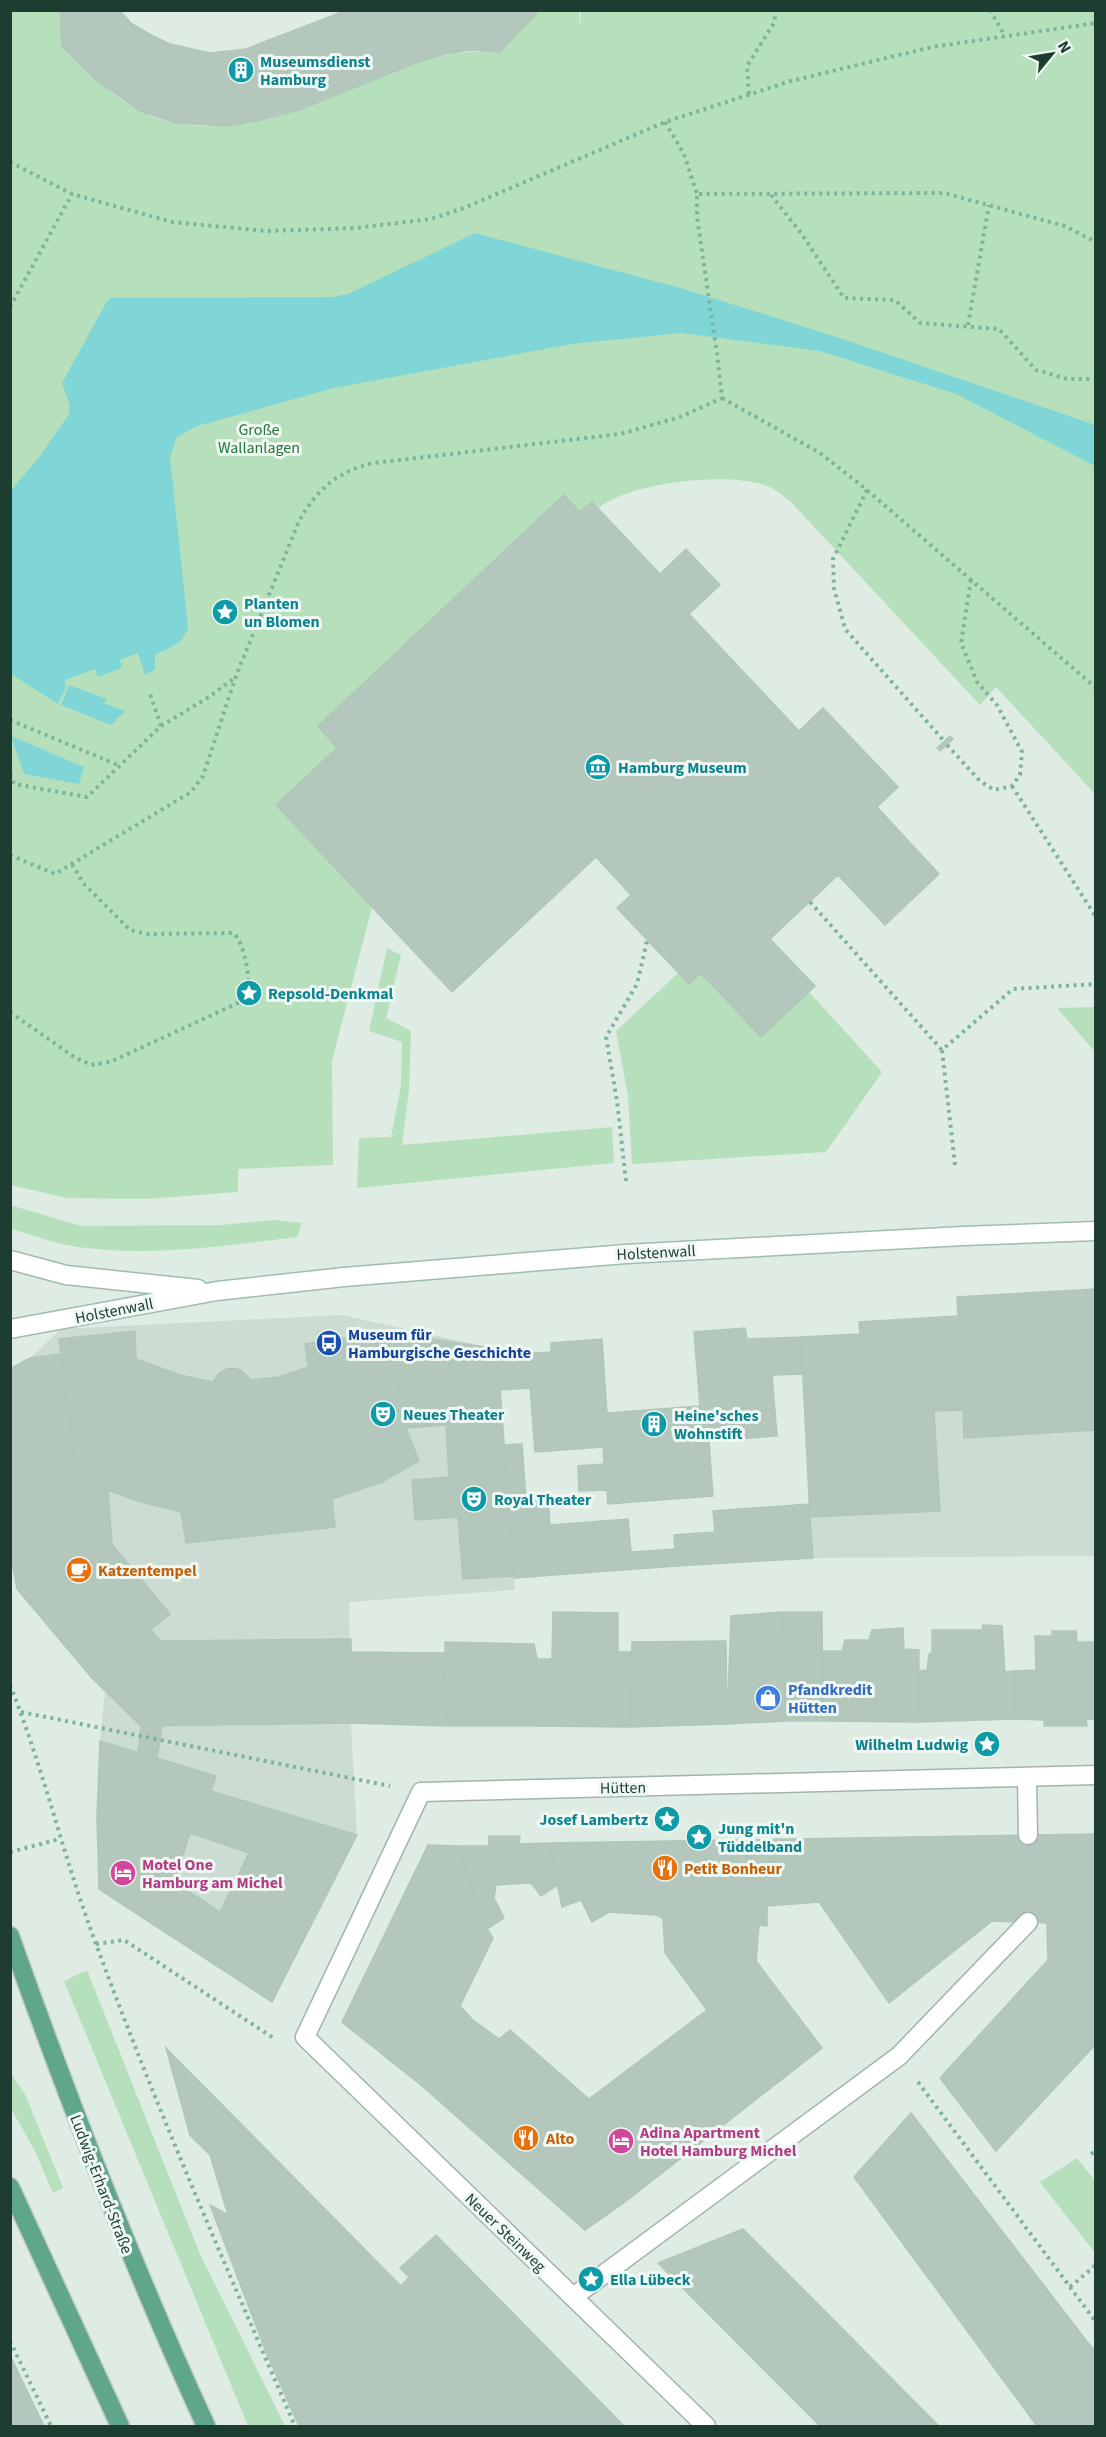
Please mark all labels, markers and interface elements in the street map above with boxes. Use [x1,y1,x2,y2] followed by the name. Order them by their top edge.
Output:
[1022,24,1082,84] north arrow
[1052,37,1076,57] text: N
[260,51,370,91] place label: Museumsdienst Hamburg
[226,55,256,85] building icon: Museumsdienst Hamburg
[218,419,300,459] park label: Große Wallanlagen
[244,593,320,633] place label: Planten un Blomen
[210,597,240,627] place icon: Planten un Blomen
[583,752,613,782] museum icon: Hamburg Museum
[618,757,747,779] place label: Hamburg Museum
[234,978,264,1008] place icon: Repsold-Denkmal
[268,983,394,1005] place label: Repsold-Denkmal
[616,1240,696,1266] street label: Holstenwall
[73,1293,155,1329] street label: Holstenwall
[348,1324,531,1364] place label: Museum für Hamburgische Geschichte
[314,1328,344,1358] bus stop icon: Museum für Hamburgische Geschichte
[368,1399,398,1429] theatre icon: Neues Theater
[403,1404,505,1426] place label: Neues Theater
[674,1405,759,1445] place label: Heine'sches Wohnstift
[639,1409,669,1439] building icon: Heine'sches Wohnstift
[459,1484,489,1514] theatre icon: Royal Theater
[494,1489,592,1511] place label: Royal Theater
[64,1555,94,1585] cafe icon: Katzentempel
[98,1560,197,1582] place label: Katzentempel
[788,1679,872,1719] place label: Pfandkredit Hütten
[753,1683,783,1713] shop icon: Pfandkredit Hütten
[972,1729,1002,1759] place icon: Wilhelm Ludwig
[855,1734,968,1756] place label: Wilhelm Ludwig
[600,1777,646,1799] street label: Hütten
[652,1804,682,1834] place icon: Josef Lambertz
[539,1809,648,1831] place label: Josef Lambertz
[718,1818,802,1858] place label: Jung mit'n Tüddelband
[684,1822,714,1852] place icon: Jung mit'n Tüddelband
[650,1853,680,1883] restaurant icon: Petit Bonheur
[142,1854,283,1894] place label: Motel One Hamburg am Michel
[108,1858,138,1888] hotel icon: Motel One Hamburg am Michel
[684,1858,782,1880] place label: Petit Bonheur
[64,2112,138,2257] street label: Ludwig-Erhard-Straße
[639,2122,797,2162] place label: Adina Apartment Hotel Hamburg Michel
[511,2123,541,2153] restaurant icon: Alto
[606,2126,636,2156] hotel icon: Adina Apartment Hotel Hamburg Michel
[545,2128,575,2150] place label: Alto
[460,2188,551,2277] street label: Neuer Steinweg
[576,2264,606,2294] place icon: Ella Lübeck
[610,2269,691,2291] place label: Ella Lübeck

